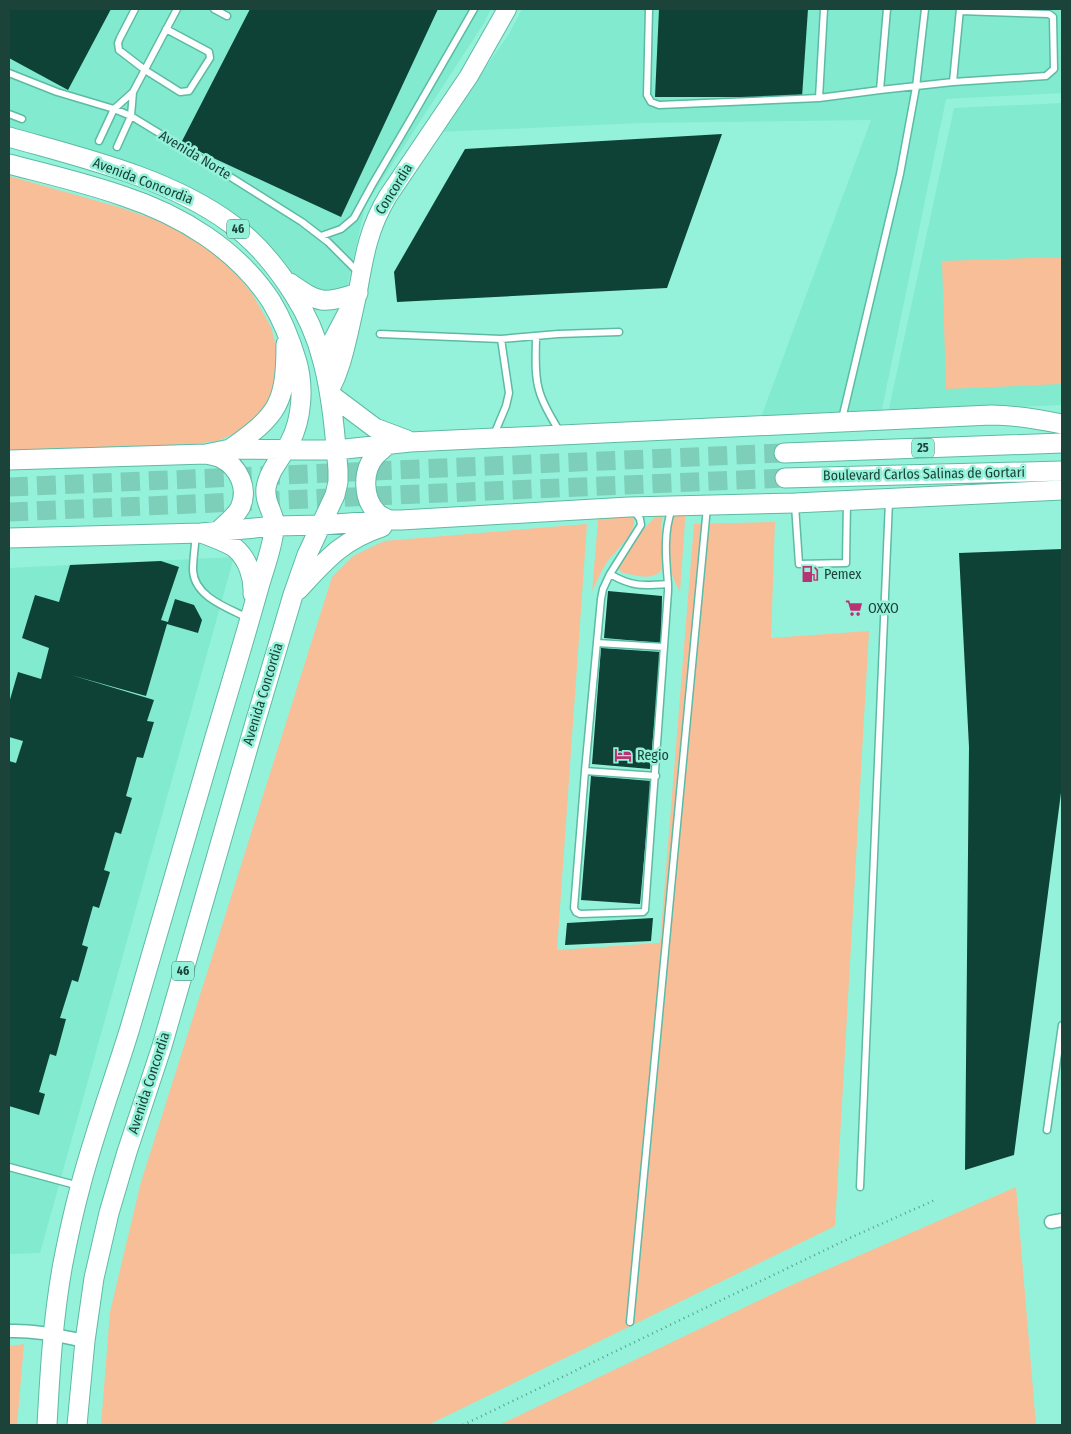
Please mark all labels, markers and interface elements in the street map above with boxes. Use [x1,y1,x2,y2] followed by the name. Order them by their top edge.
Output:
[156,127,234,183] street label: Avenida Norte
[90,154,196,208] street label: Avenida Concordia
[372,160,416,218] street label: Concordia
[227,220,249,238] road number: 46
[912,438,934,458] road number: 25
[823,464,1025,484] street label: Boulevard Carlos Salinas de Gortari
[800,564,820,584] fuel station icon: Pemex
[824,566,862,583] place label: Pemex
[844,598,864,618] supermarket icon: OXXO
[868,600,899,617] place label: OXXO
[239,641,287,747] street label: Avenida Concordia
[613,745,633,765] hotel icon: Regio
[637,747,669,764] place label: Regio
[172,961,194,980] road number: 46
[125,1030,174,1136] street label: Avenida Concordia

